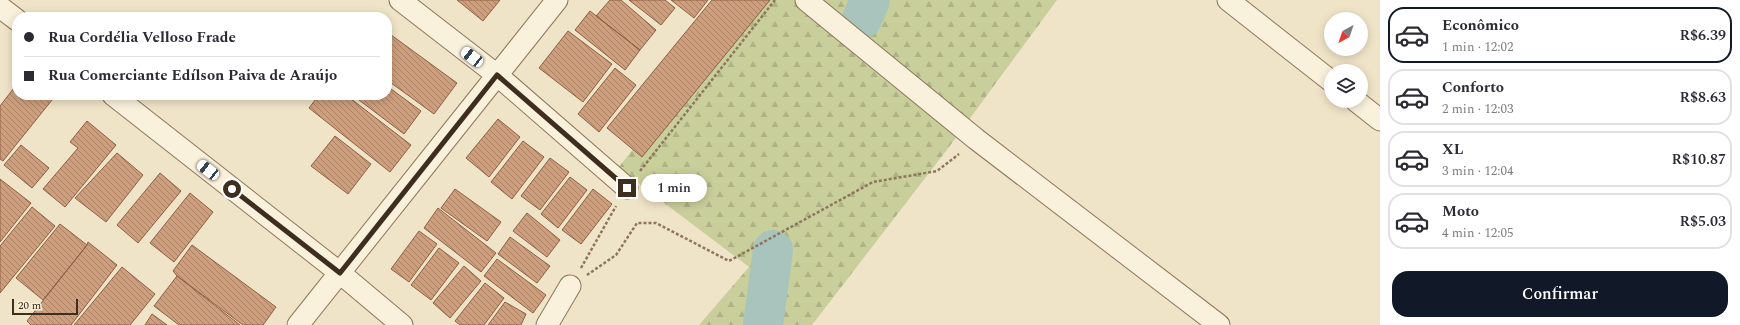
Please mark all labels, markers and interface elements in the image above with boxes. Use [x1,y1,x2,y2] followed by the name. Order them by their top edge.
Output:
[1324,12,1368,56] north arrow
[1324,12,1368,108] map controls
[1442,14,1519,37] text: Econômico
[1394,17,1430,53] icon: car
[1679,24,1726,47] text: R$6.39
[48,26,236,49] text: Rua Cordélia Velloso Frade
[1442,37,1514,57] text: 1 min · 12:02
[459,45,485,69] car
[48,64,337,87] text: Rua Comerciante Edílson Paiva de Araújo
[1324,64,1368,108] button: layers
[1442,76,1504,99] text: Conforto
[1394,79,1430,115] icon: car
[1679,86,1726,109] text: R$8.63
[1442,99,1514,119] text: 2 min · 12:03
[1442,138,1463,161] text: XL
[1394,141,1430,177] icon: car
[1671,148,1726,171] text: R$10.87
[195,158,221,182] car
[1442,161,1514,181] text: 3 min · 12:04
[641,174,707,202] callout: 1 min
[657,178,691,198] text: 1 min
[618,179,636,197] route end
[223,180,241,198] route start
[1442,200,1479,223] text: Moto
[1394,203,1430,239] icon: car
[1679,210,1726,233] text: R$5.03
[1442,223,1514,243] text: 4 min · 12:05
[1392,271,1728,317] button: Confirmar
[12,297,78,316] scale bar
[18,297,41,314] text: 20 m

